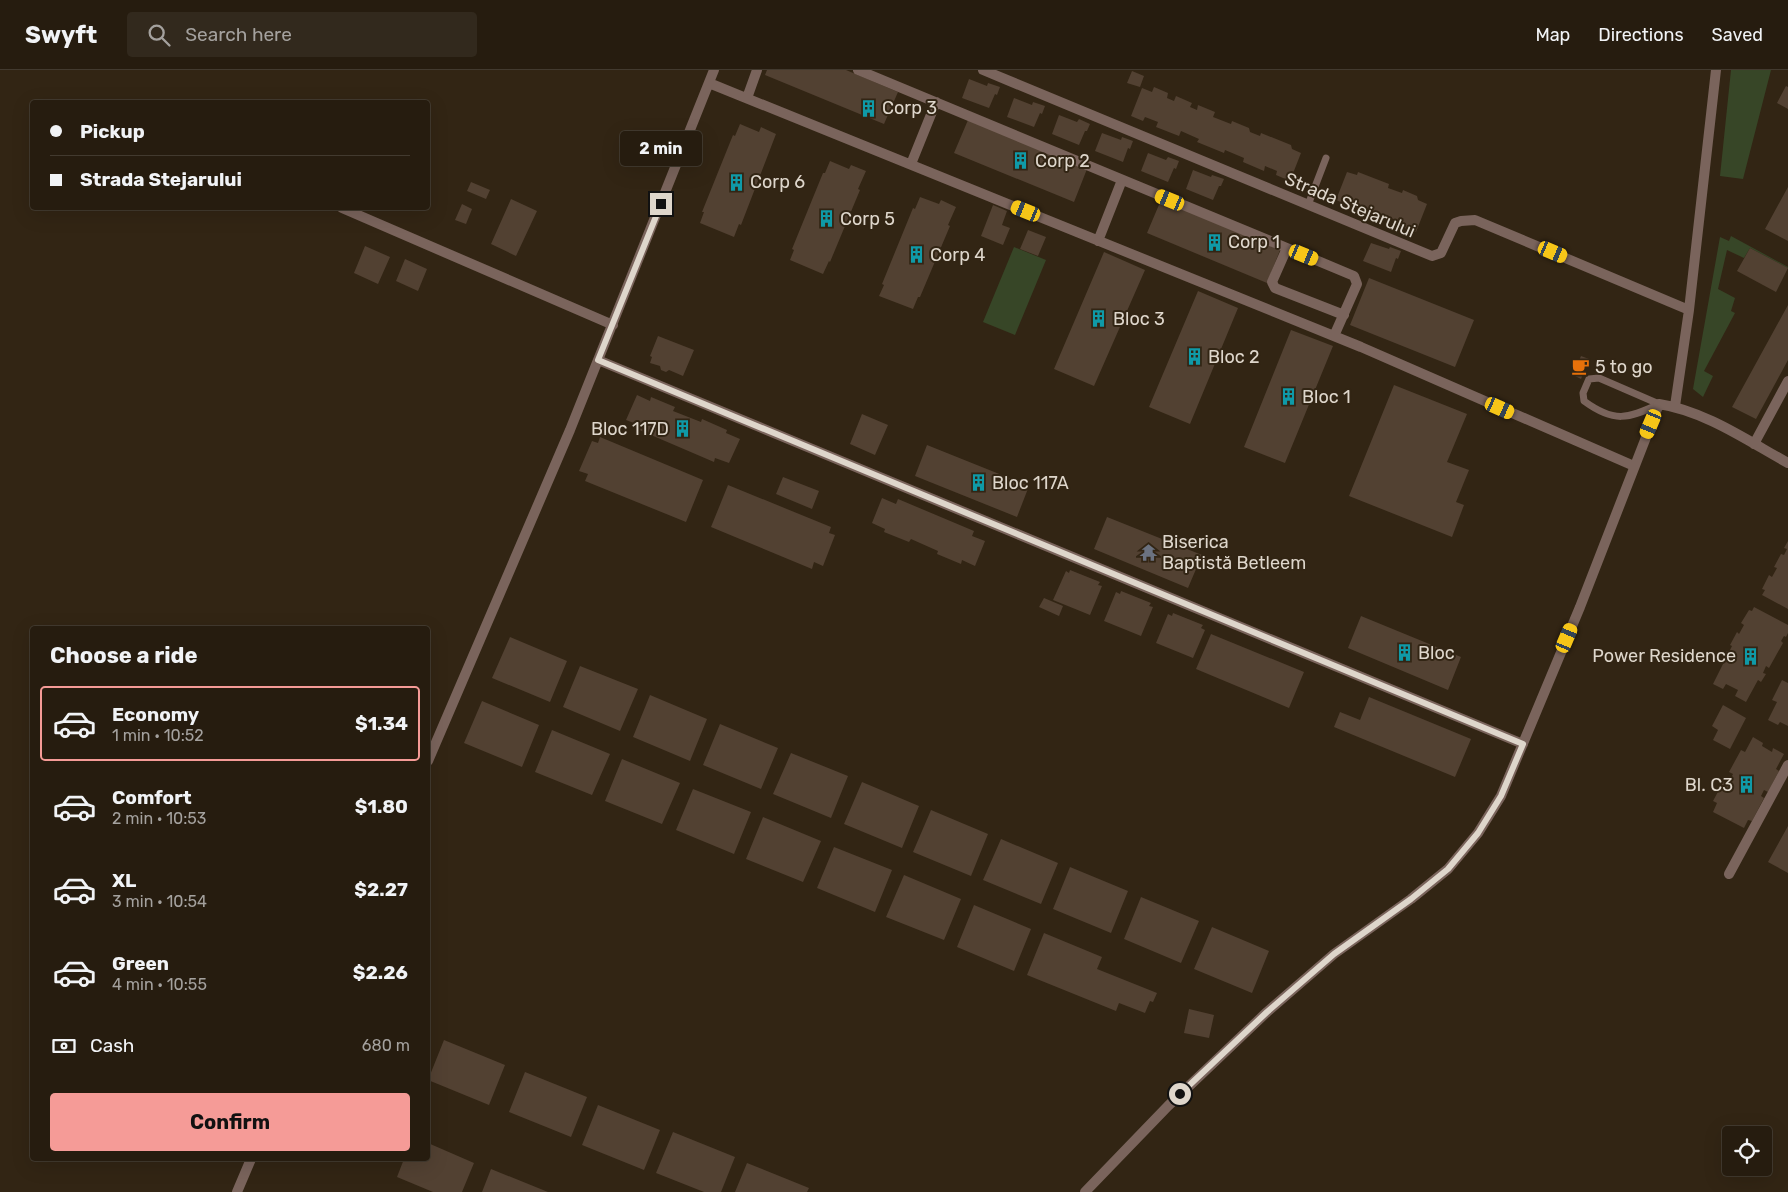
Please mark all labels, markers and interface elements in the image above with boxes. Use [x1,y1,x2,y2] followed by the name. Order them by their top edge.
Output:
[127,12,477,57] search box
[25,21,97,49] text: Swyft
[145,21,173,49] icon: search
[185,23,292,46] text: Search here
[1535,24,1570,46] text: Map
[1598,24,1684,46] text: Directions
[1712,24,1763,46] text: Saved
[882,97,937,119] place label: Corp 3
[858,98,878,118] building icon: Corp 3
[80,120,145,143] text: Pickup
[620,132,702,166] callout: 2 min
[639,139,683,158] text: 2 min
[1035,150,1090,172] place label: Corp 2
[1011,151,1031,171] building icon: Corp 2
[80,168,242,191] text: Strada Stejarului
[1281,168,1419,242] street label: Strada Stejarului
[750,171,805,193] place label: Corp 6
[726,172,746,192] building icon: Corp 6
[1153,187,1186,213] car
[650,193,672,215] route end
[1009,198,1042,224] car
[840,208,895,230] place label: Corp 5
[816,209,836,229] building icon: Corp 5
[1228,231,1280,253] place label: Corp 1
[1204,232,1224,252] building icon: Corp 1
[1536,239,1569,265] car
[1287,242,1320,268] car
[930,244,985,266] place label: Corp 4
[906,245,926,265] building icon: Corp 4
[1113,308,1165,330] place label: Bloc 3
[1089,309,1109,329] building icon: Bloc 3
[1208,346,1260,368] place label: Bloc 2
[1184,347,1204,367] building icon: Bloc 2
[1595,356,1653,378] place label: 5 to go
[1571,357,1591,377] cafe icon: 5 to go
[1302,386,1351,408] place label: Bloc 1
[1278,387,1298,407] building icon: Bloc 1
[1483,395,1516,421] car
[1638,407,1663,441] car
[591,418,669,440] place label: Bloc 117D
[673,419,693,439] building icon: Bloc 117D
[992,472,1069,494] place label: Bloc 117A
[968,473,988,493] building icon: Bloc 117A
[1162,531,1306,574] place label: Biserica Baptistă Betleem
[1138,542,1158,562] temple icon: Biserica Baptistă Betleem
[1554,621,1579,655] car
[50,642,197,669] text: Choose a ride
[1418,642,1455,664] place label: Bloc
[1394,643,1414,663] building icon: Bloc
[1592,645,1736,667] place label: Power Residence
[1740,646,1760,666] building icon: Power Residence
[52,701,97,746] icon: car
[112,703,199,726] text: Economy
[355,712,408,735] text: $1.34
[112,726,204,745] text: 1 min · 10:52
[1685,774,1733,796] place label: Bl. C3
[1737,775,1757,795] building icon: Bl. C3
[52,784,97,829] icon: car
[112,786,192,809] text: Comfort
[355,795,408,818] text: $1.80
[112,809,206,828] text: 2 min · 10:53
[52,867,97,912] icon: car
[112,869,136,892] text: XL
[354,878,408,901] text: $2.27
[112,892,207,911] text: 3 min · 10:54
[52,950,97,995] icon: car
[112,952,169,975] text: Green
[353,961,408,984] text: $2.26
[112,975,207,994] text: 4 min · 10:55
[50,1032,78,1060] icon: cash
[90,1034,134,1057] text: Cash
[362,1036,410,1055] text: 680 m
[1169,1083,1191,1105] route start
[50,1093,410,1151] button: Confirm
[1722,1126,1772,1176] map controls
[1722,1126,1772,1176] button: locate

